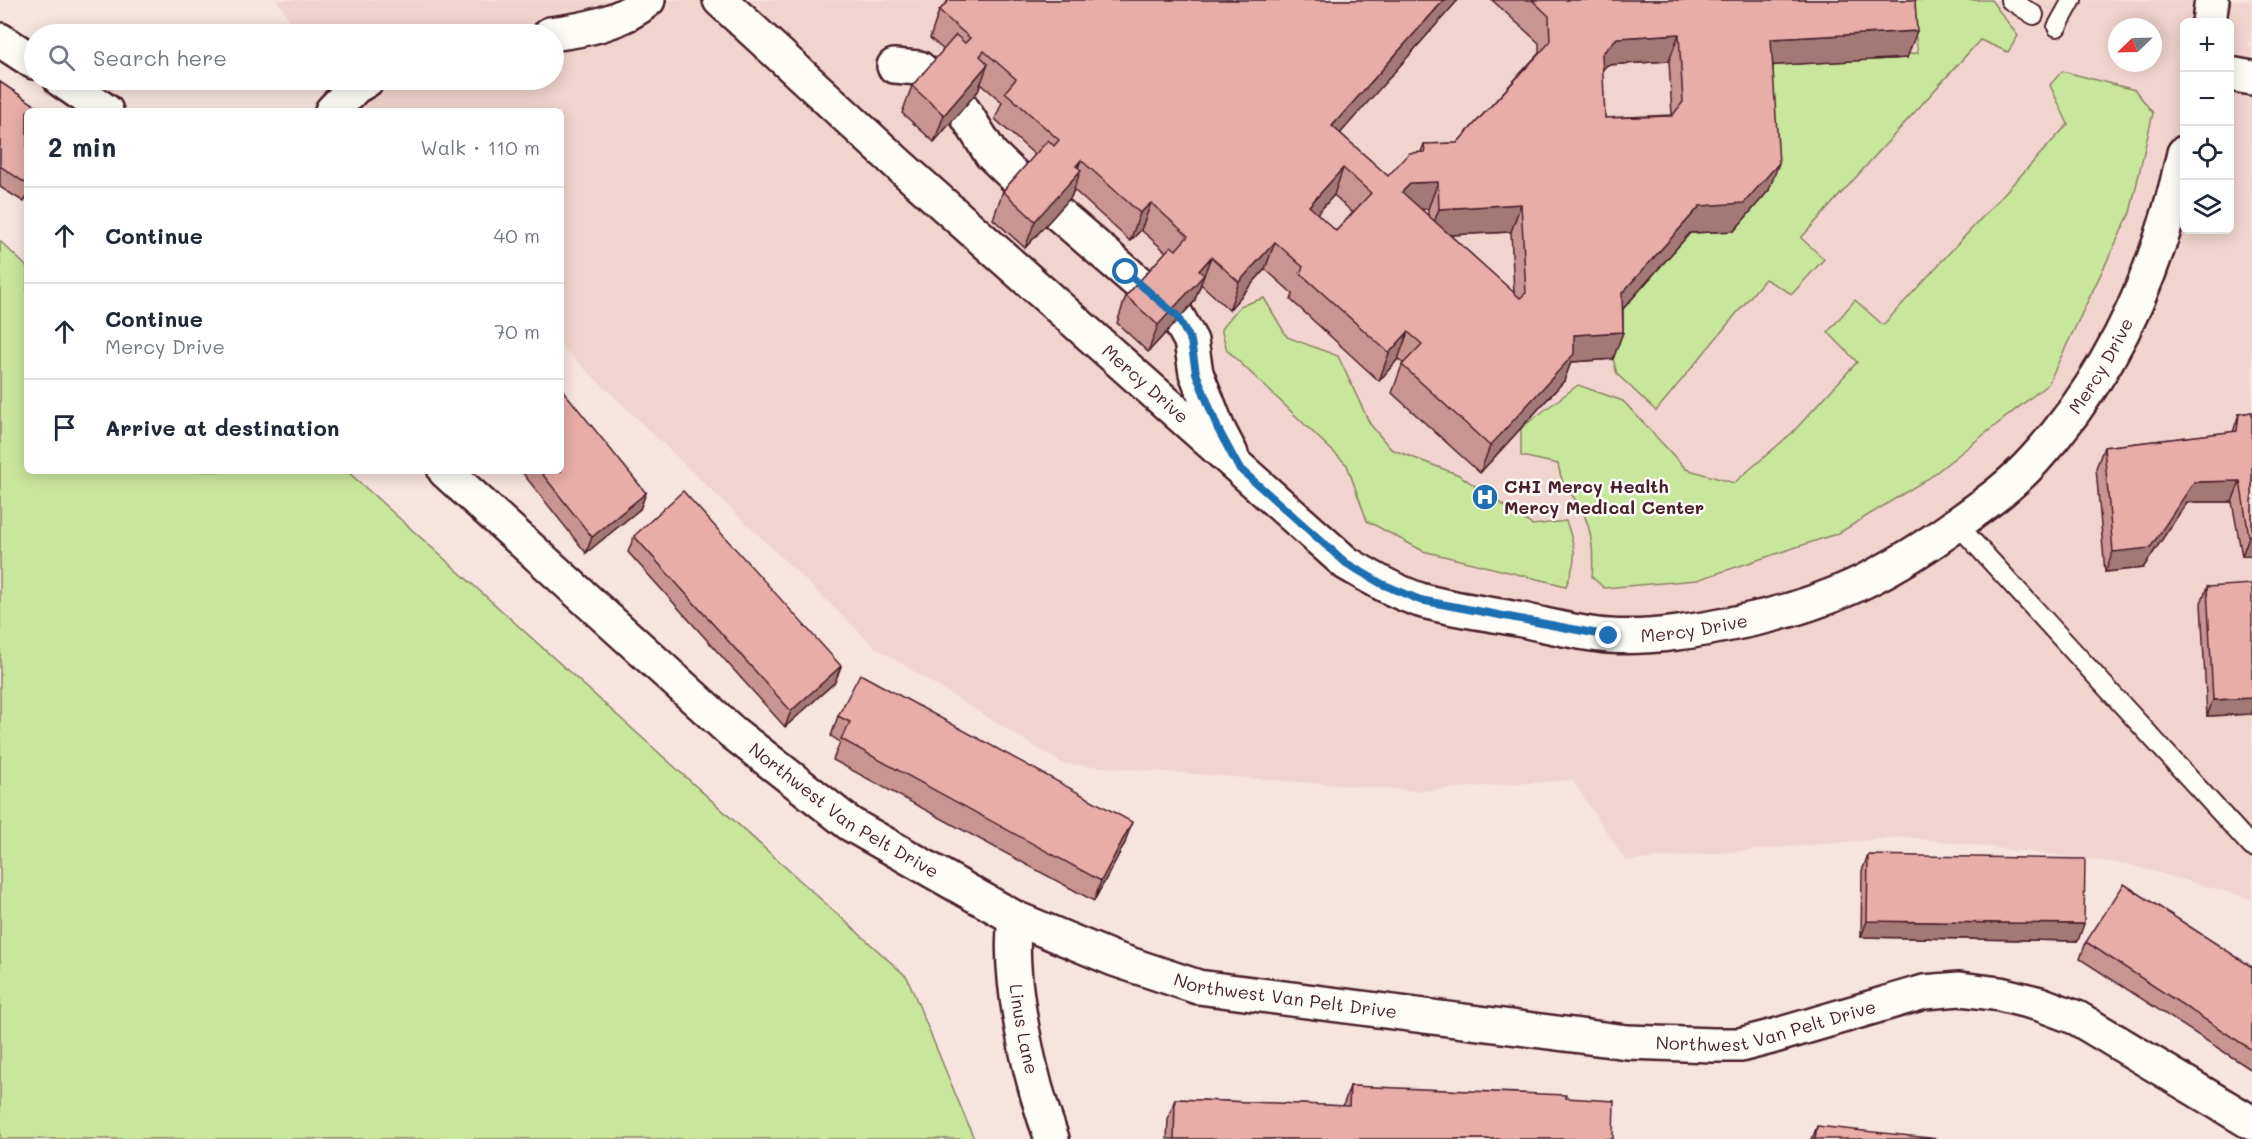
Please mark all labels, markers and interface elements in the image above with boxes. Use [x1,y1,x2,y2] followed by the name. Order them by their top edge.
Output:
[2108,18,2162,72] north arrow
[2180,18,2234,234] map controls
[2180,18,2234,72] button: +
[24,24,564,90] search box
[45,41,78,74] icon: search
[93,43,227,72] text: Search here
[2180,72,2234,126] button: −
[2180,126,2234,180] button: locate
[48,130,116,164] text: 2 min
[420,134,540,160] text: Walk · 110 m
[2180,180,2234,234] button: layers
[48,219,81,252] icon: ahead
[105,221,203,250] text: Continue
[494,222,540,248] text: 40 m
[1112,258,1138,284] route start
[105,304,203,333] text: Continue
[2063,314,2138,418] street label: Mercy Drive
[48,315,81,348] icon: ahead
[494,318,540,344] text: 70 m
[105,333,225,359] text: Mercy Drive
[1098,339,1194,428] street label: Mercy Drive
[48,411,81,444] icon: arrive
[105,413,340,442] text: Arrive at destination
[1504,474,1704,519] place label: CHI Mercy Health Mercy Medical Center
[1470,482,1500,512] hospital icon: CHI Mercy Health Mercy Medical Center
[1640,608,1750,647] street label: Mercy Drive
[1595,622,1621,648] route end
[745,737,943,883] street label: Northwest Van Pelt Drive
[1171,967,1398,1023] street label: Northwest Van Pelt Drive
[1005,983,1045,1077] street label: Linus Lane
[1655,994,1879,1056] street label: Northwest Van Pelt Drive

